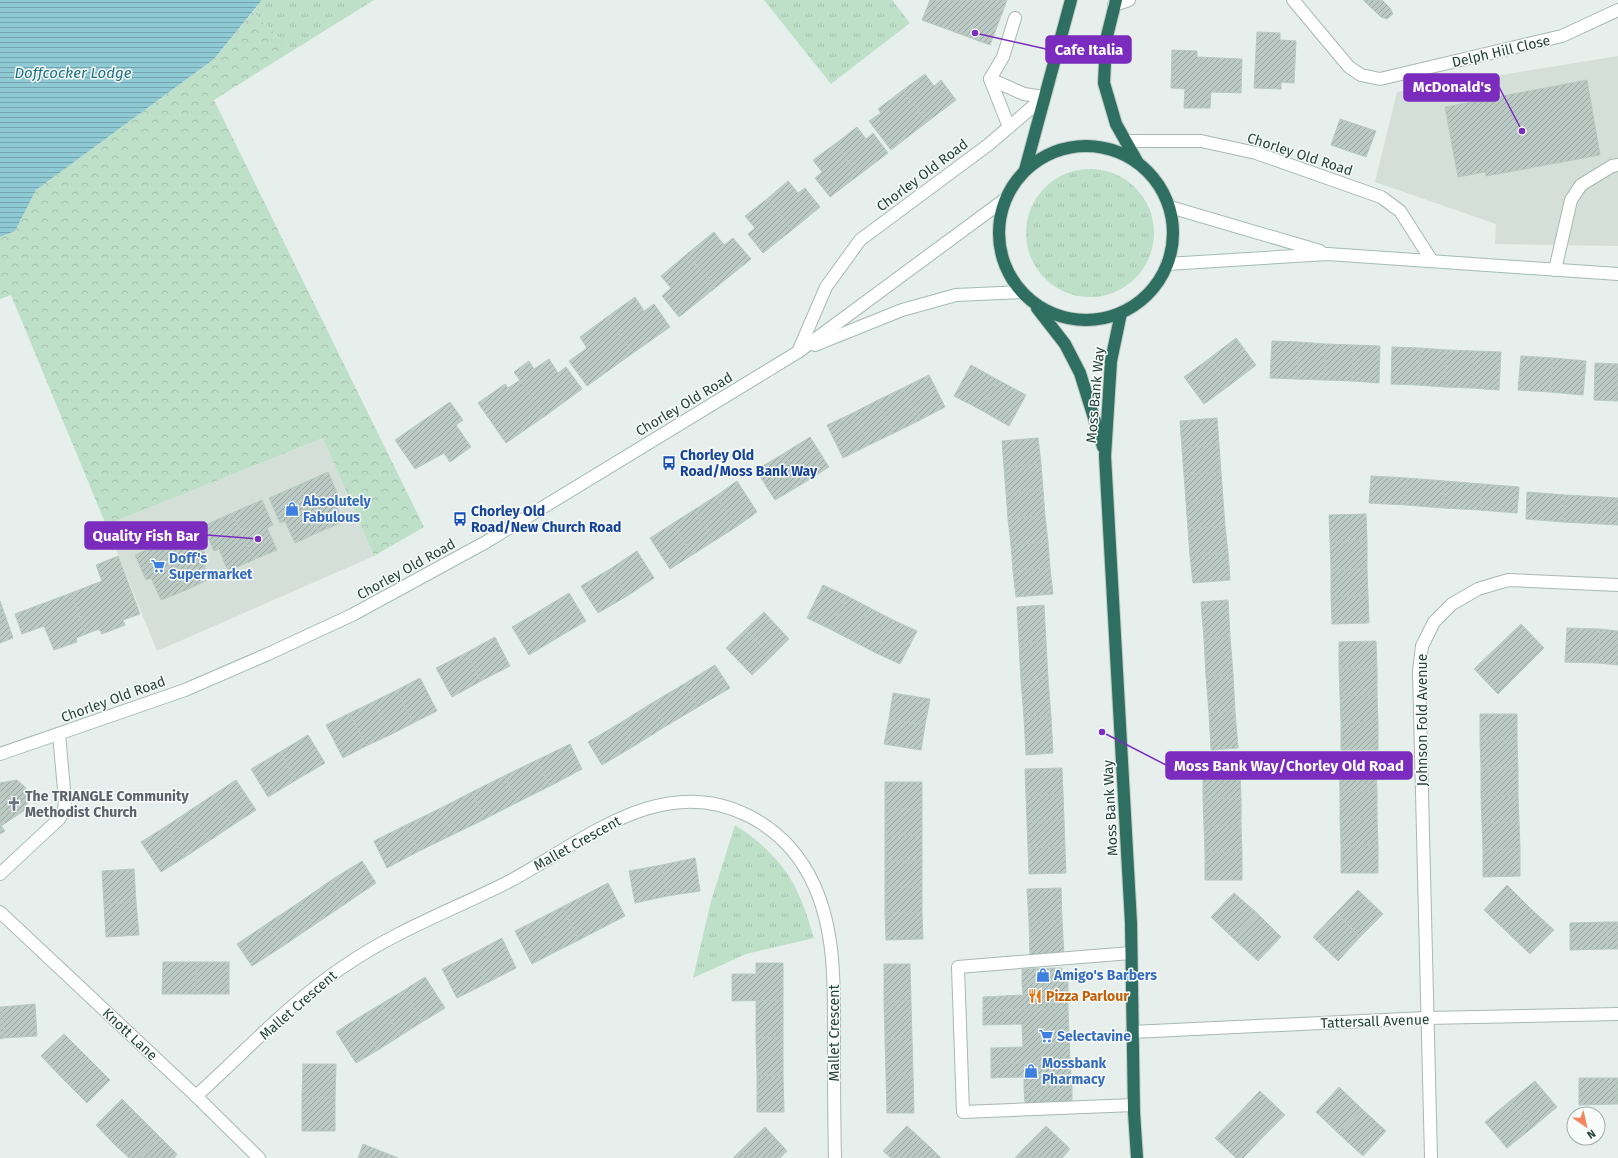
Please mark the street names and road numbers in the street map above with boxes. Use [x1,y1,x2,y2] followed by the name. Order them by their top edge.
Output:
[1450,32,1552,71] street label: Delph Hill Close
[1245,129,1355,180] street label: Chorley Old Road
[873,136,971,215] street label: Chorley Old Road
[1083,346,1108,444] street label: Moss Bank Way
[633,369,736,440] street label: Chorley Old Road
[354,535,458,603] street label: Chorley Old Road
[1414,654,1431,786] street label: Johnson Fold Avenue
[59,673,168,726] street label: Chorley Old Road
[1099,759,1122,857] street label: Moss Bank Way
[531,812,625,874] street label: Mallet Crescent
[256,967,341,1044] street label: Mallet Crescent
[826,984,843,1081] street label: Mallet Crescent
[99,1005,161,1064] street label: Knott Lane
[1320,1011,1430,1032] street label: Tattersall Avenue

